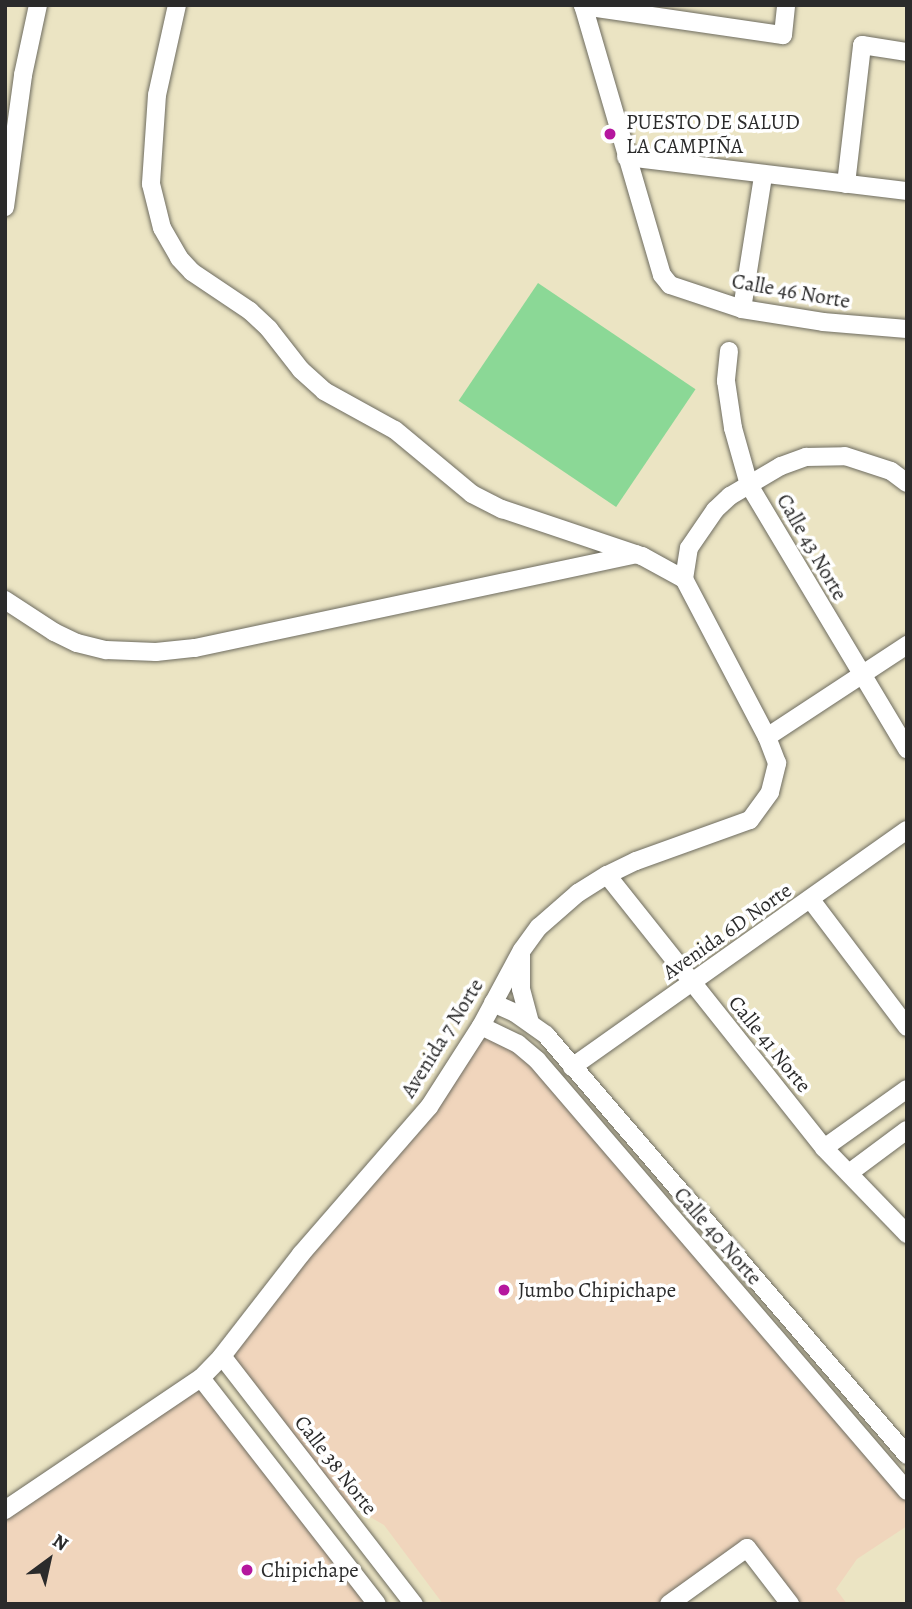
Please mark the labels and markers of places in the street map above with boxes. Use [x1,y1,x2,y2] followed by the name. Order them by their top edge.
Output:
[626,109,800,159] place label: PUESTO DE SALUD LA CAMPIÑA
[600,124,620,144] marker: PUESTO DE SALUD LA CAMPIÑA
[518,1277,676,1303] place label: Jumbo Chipichape
[496,1282,512,1298] marker: Jumbo Chipichape
[261,1557,359,1583] place label: Chipichape
[239,1562,255,1578] marker: Chipichape

